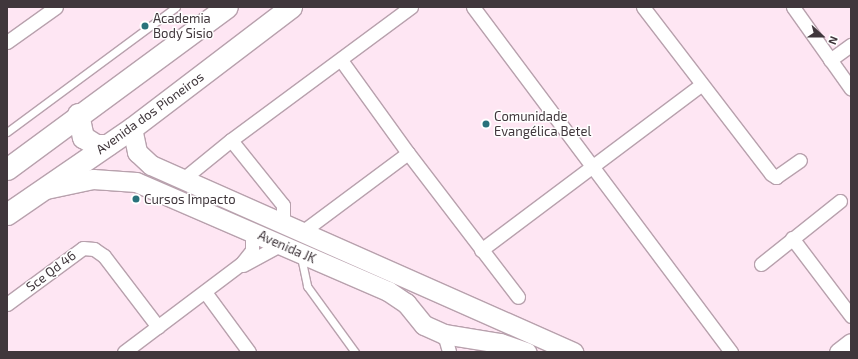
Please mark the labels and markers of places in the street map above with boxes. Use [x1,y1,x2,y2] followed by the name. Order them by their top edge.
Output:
[153,11,213,42] place label: Academia Body Sisio
[140,21,150,31] marker: Academia Body Sisio
[494,109,591,140] place label: Comunidade Evangélica Betel
[481,119,491,129] marker: Comunidade Evangélica Betel
[144,191,236,207] place label: Cursos Impacto
[131,194,141,204] marker: Cursos Impacto

